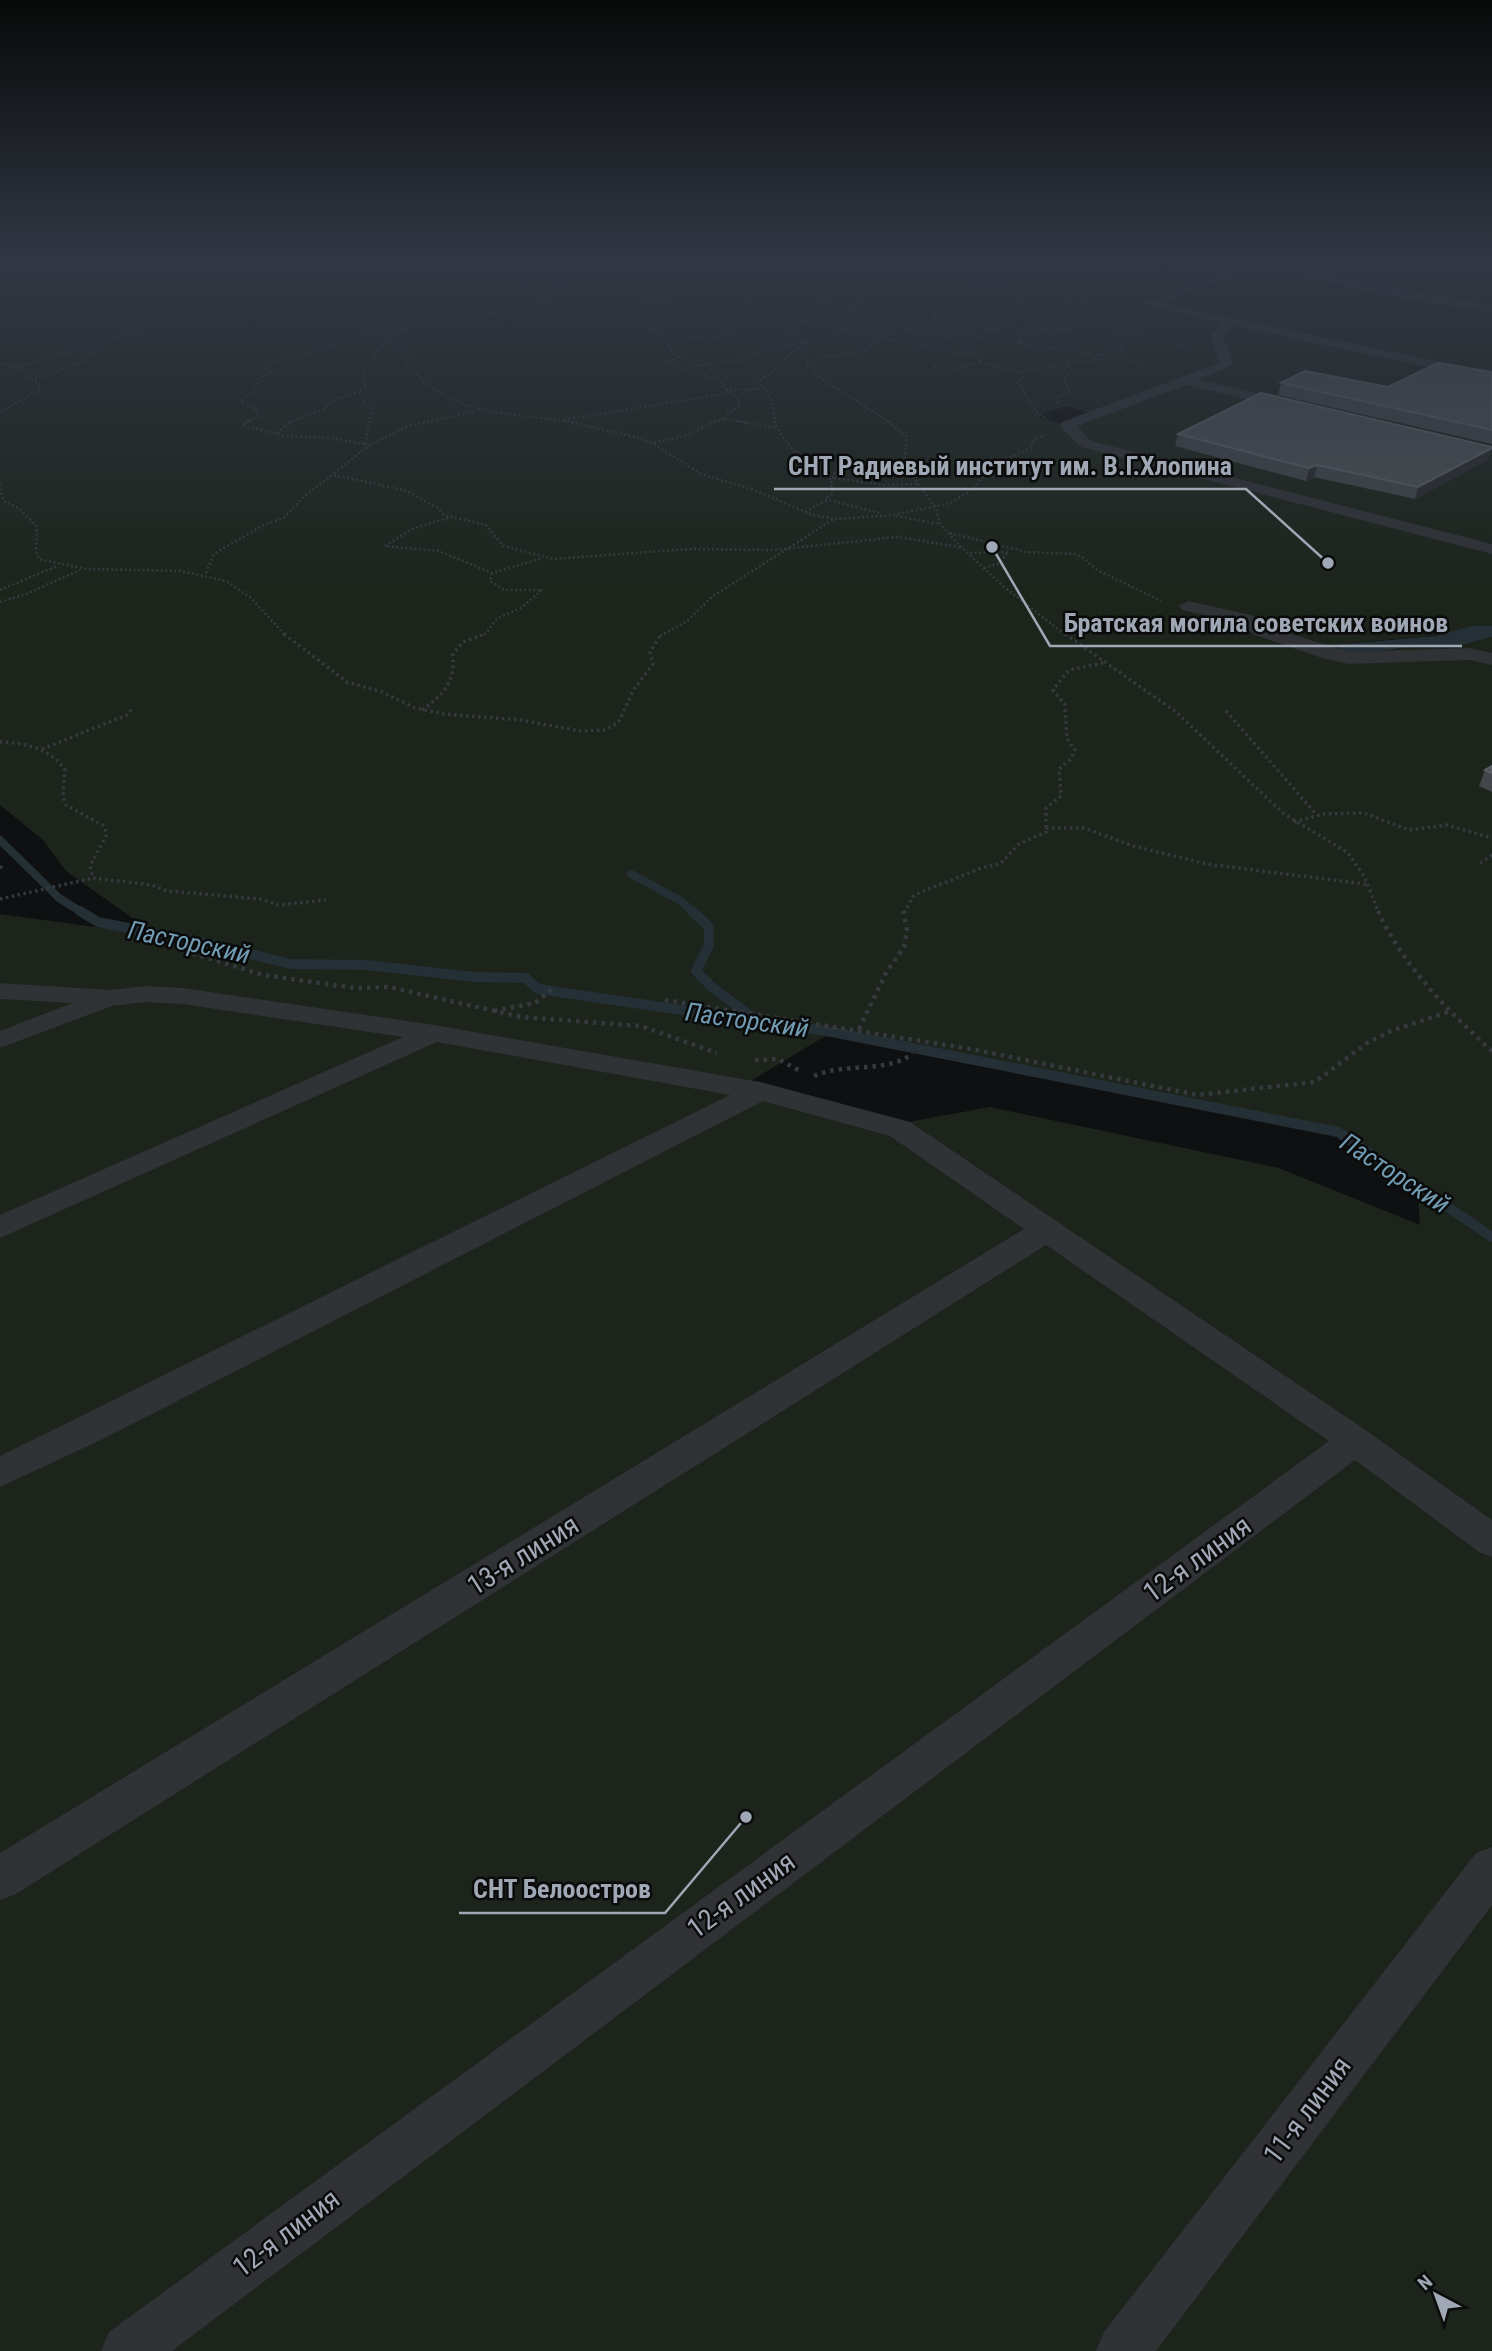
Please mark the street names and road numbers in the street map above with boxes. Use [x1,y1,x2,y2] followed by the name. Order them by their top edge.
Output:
[461,1508,585,1602] street label: 13-я линия
[1137,1509,1257,1609] street label: 12-я линия
[681,1845,801,1945] street label: 12-я линия
[1256,2050,1358,2170] street label: 11-я линия
[226,2182,346,2284] street label: 12-я линия

